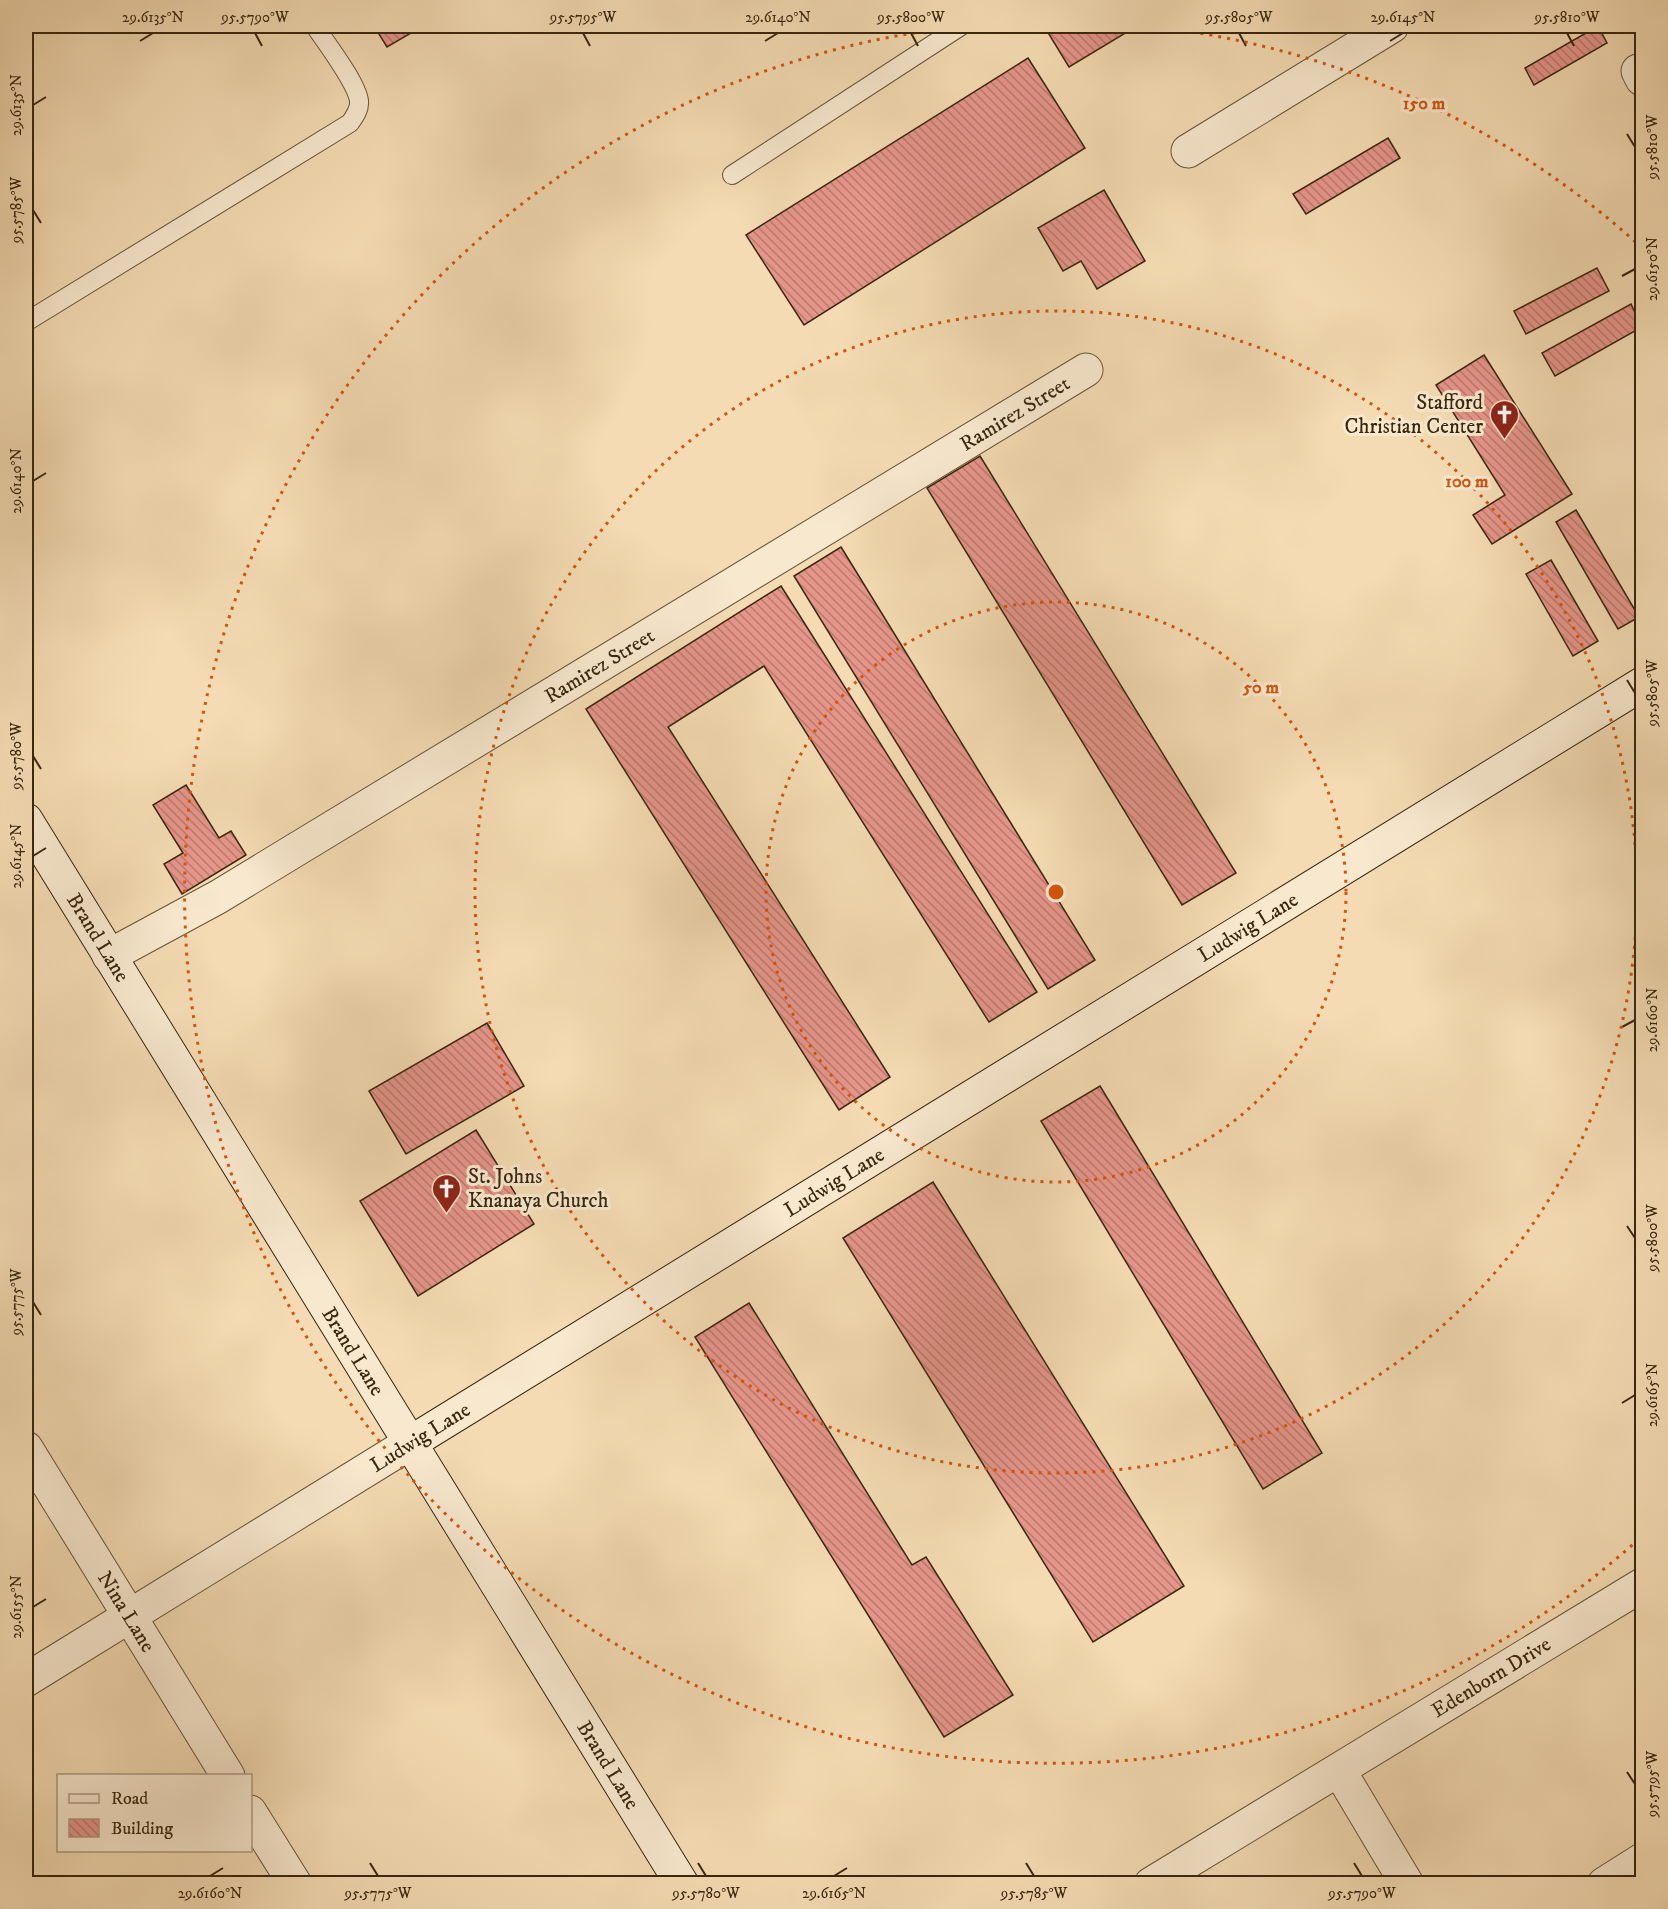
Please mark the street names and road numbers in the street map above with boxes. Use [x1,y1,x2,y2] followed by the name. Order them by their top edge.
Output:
[955,371,1075,457] street label: Ramirez Street
[540,623,660,710] street label: Ramirez Street
[1193,887,1303,968] street label: Ludwig Lane
[60,889,135,987] street label: Brand Lane
[780,1142,890,1223] street label: Ludwig Lane
[315,1303,390,1401] street label: Brand Lane
[366,1397,476,1479] street label: Ludwig Lane
[91,1567,161,1657] street label: Nina Lane
[1427,1631,1556,1724] street label: Edenborn Drive
[571,1716,645,1815] street label: Brand Lane

